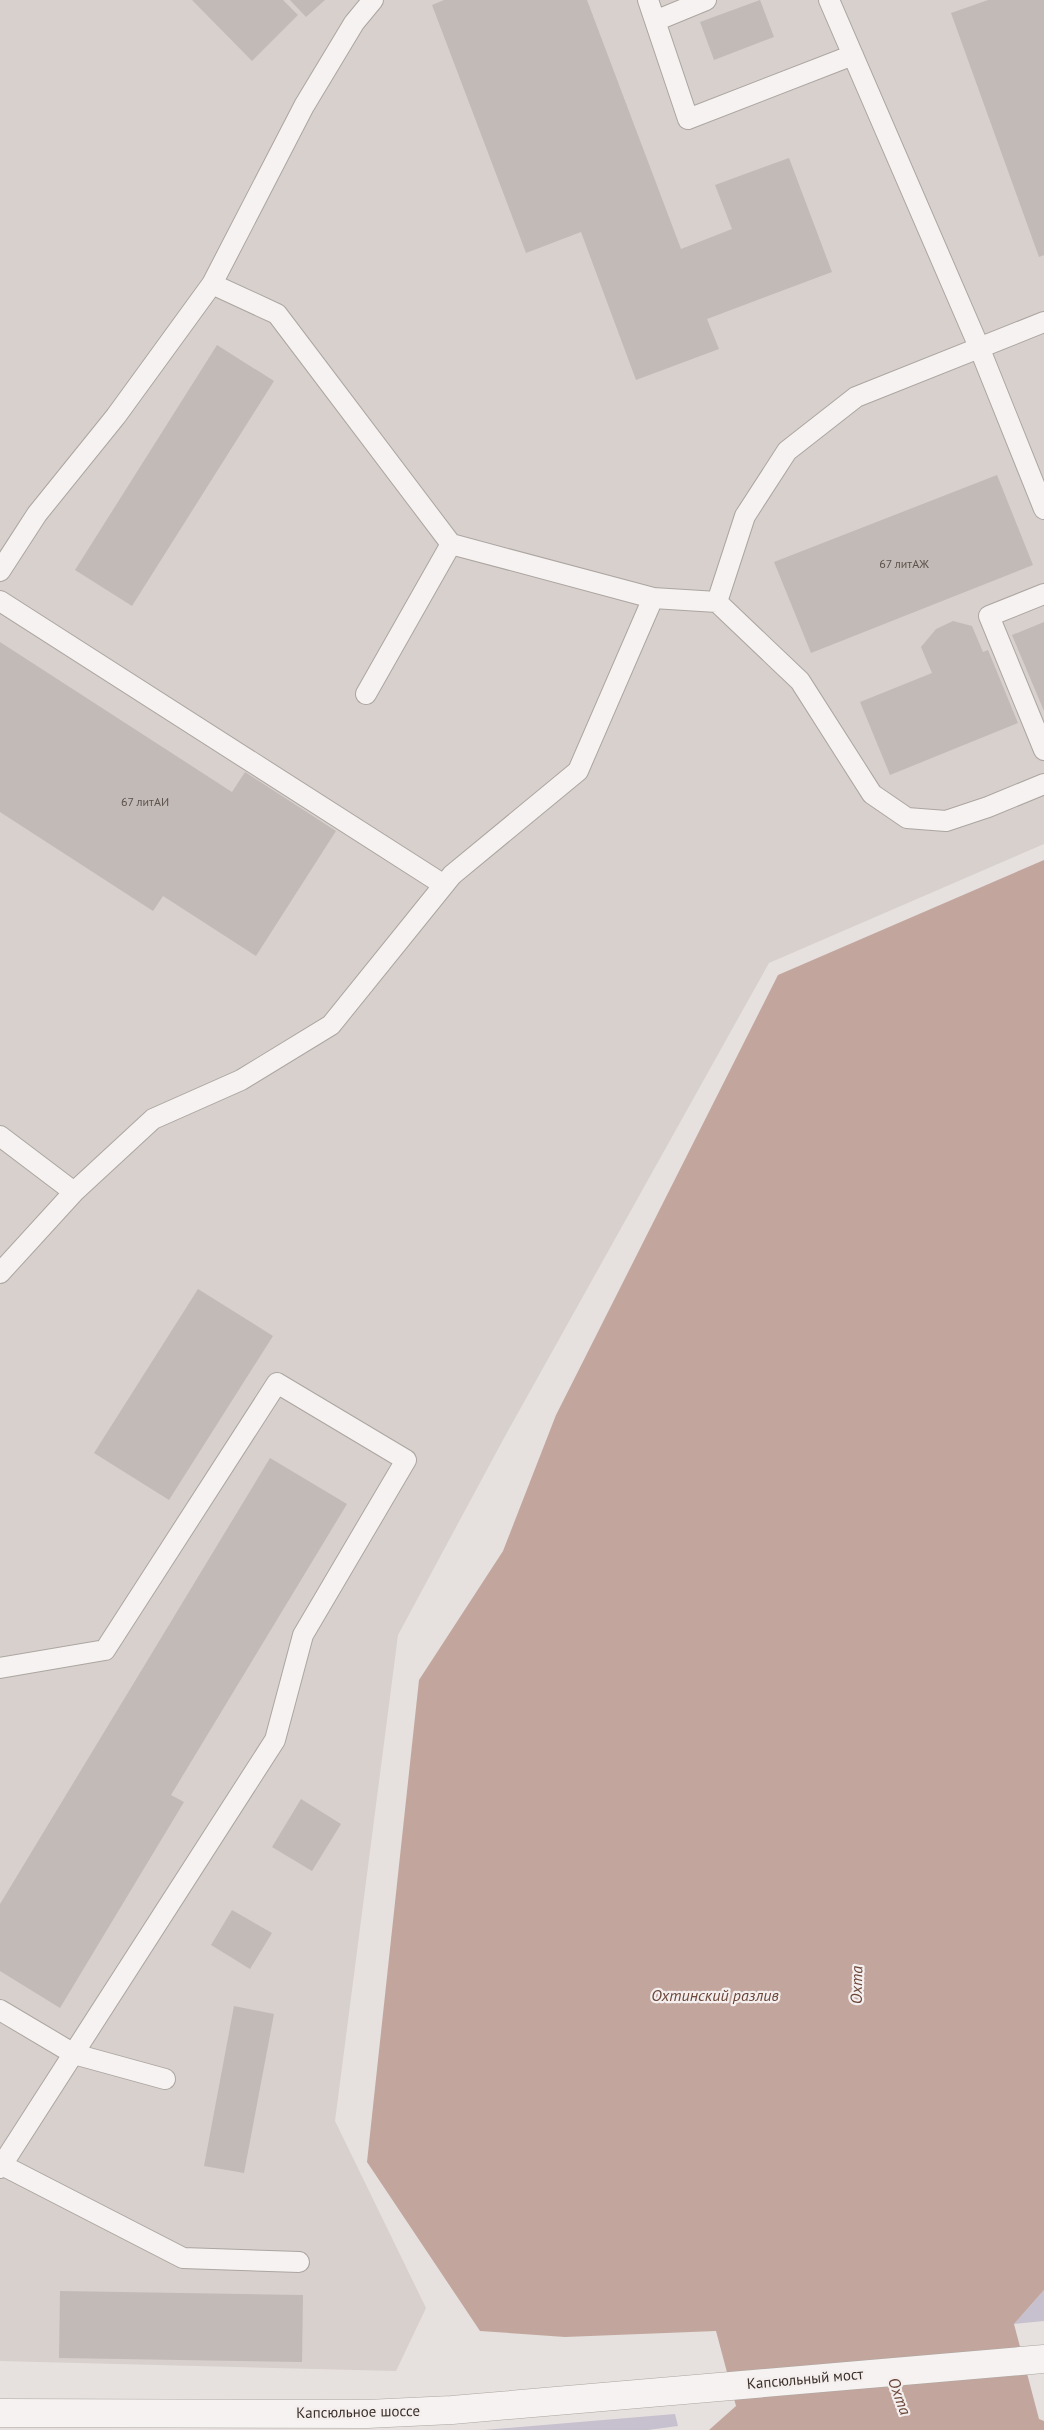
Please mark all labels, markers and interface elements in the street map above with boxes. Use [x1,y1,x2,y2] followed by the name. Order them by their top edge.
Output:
[879,556,929,571] house number: 67 литАЖ
[121,794,169,809] house number: 67 литАИ
[846,1966,866,2004] water label: Охта
[651,1985,779,2005] water label: Охтинский разлив
[746,2364,864,2393] street label: Капсюльный мост
[884,2375,916,2418] water label: Охта
[296,2401,420,2422] street label: Капсюльное шоссе

